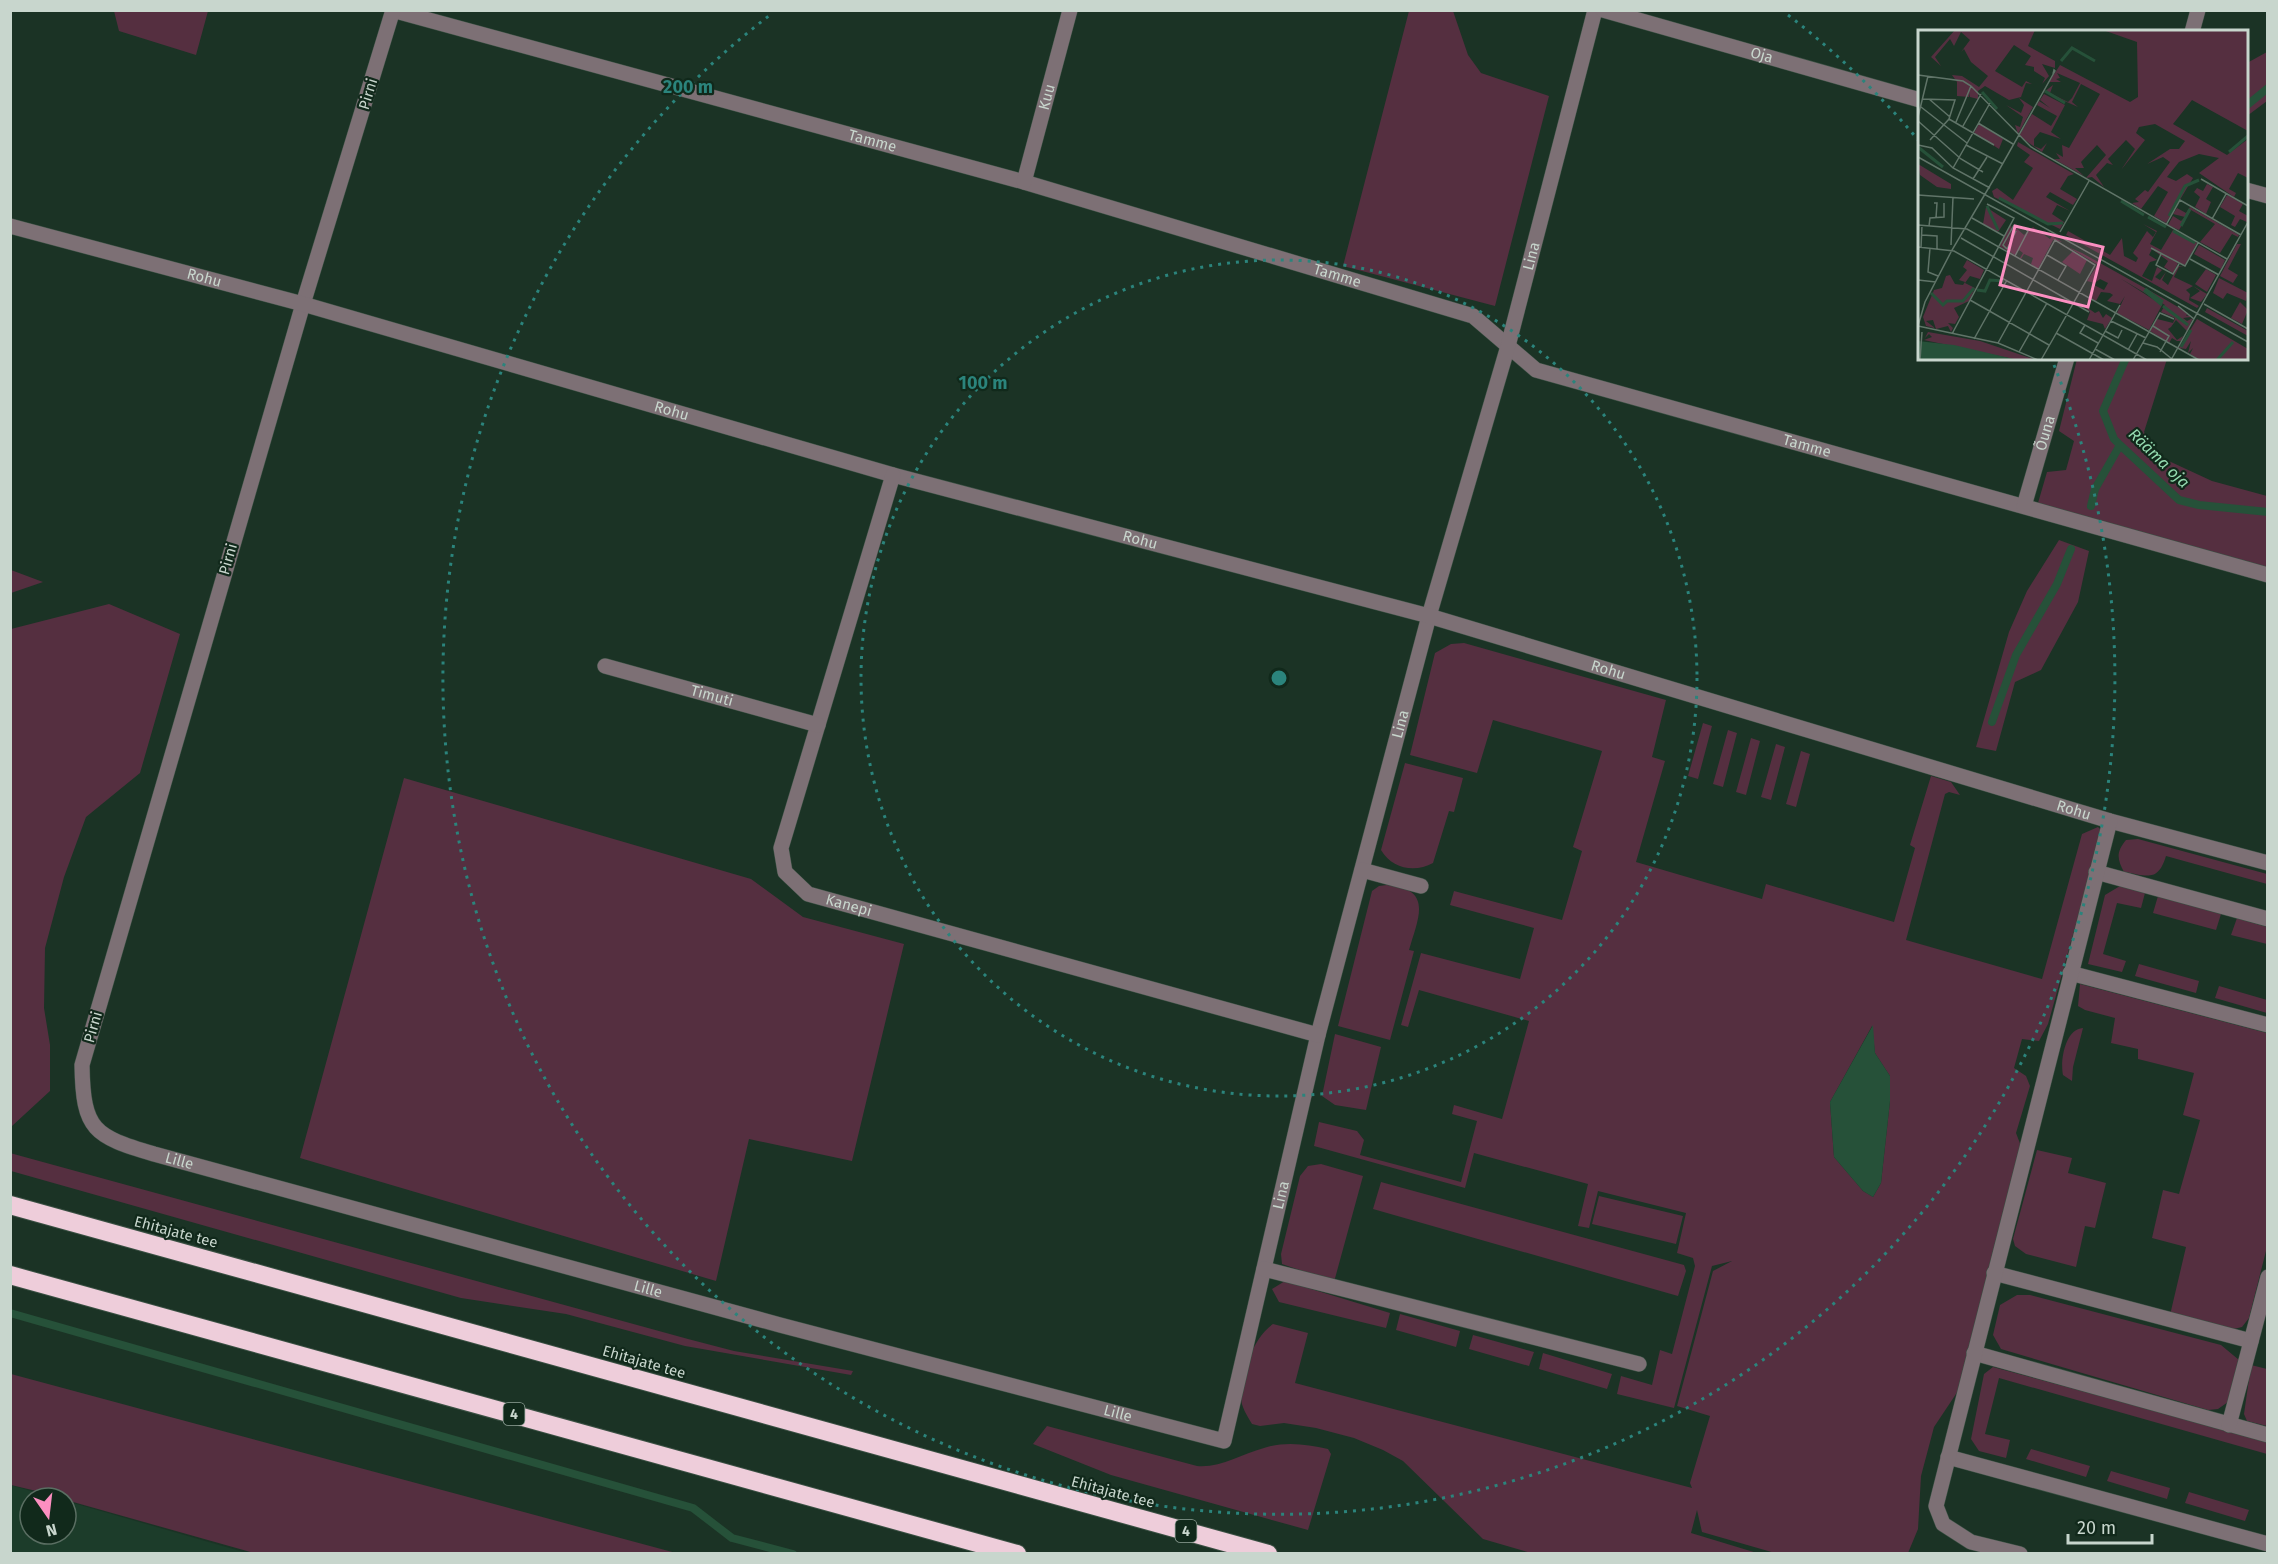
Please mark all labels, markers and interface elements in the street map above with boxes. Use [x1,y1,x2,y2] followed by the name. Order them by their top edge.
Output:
[1918,30,2248,360] inset map
[1748,43,1775,67] street label: Oja
[355,76,381,112] street label: Pirni
[663,76,713,98] text: 200 m
[1035,82,1059,112] street label: Kuu
[846,126,899,156] street label: Tamme
[1519,240,1544,272] street label: Lina
[1311,260,1363,291] street label: Tamme
[185,264,224,291] street label: Rohu
[959,372,1007,394] text: 100 m
[652,397,691,424] street label: Rohu
[2032,413,2059,453] street label: Õuna
[2125,424,2193,492] water label: Rääma oja
[1781,431,1833,461] street label: Tamme
[1121,527,1159,553] street label: Rohu
[215,541,241,577] street label: Pirni
[1589,656,1628,684] street label: Rohu
[1269,668,1289,688] centre of rings
[689,681,735,710] street label: Timuti
[1388,708,1413,740] street label: Lina
[2054,796,2093,824] street label: Rohu
[824,890,874,920] street label: Kanepi
[80,1009,106,1045] street label: Pirni
[163,1148,195,1173] street label: Lille
[1269,1179,1293,1211] street label: Lina
[132,1212,220,1252] street label: Ehitajate tee
[632,1277,664,1301] street label: Lille
[600,1342,688,1382] street label: Ehitajate tee
[1102,1401,1134,1426] street label: Lille
[504,1403,524,1425] road number: 4
[1069,1472,1157,1512] street label: Ehitajate tee
[18,1486,78,1546] north arrow
[2068,1507,2152,1545] scale bar
[2077,1517,2116,1539] text: 20 m
[44,1520,59,1541] text: N
[1176,1520,1196,1542] road number: 4

